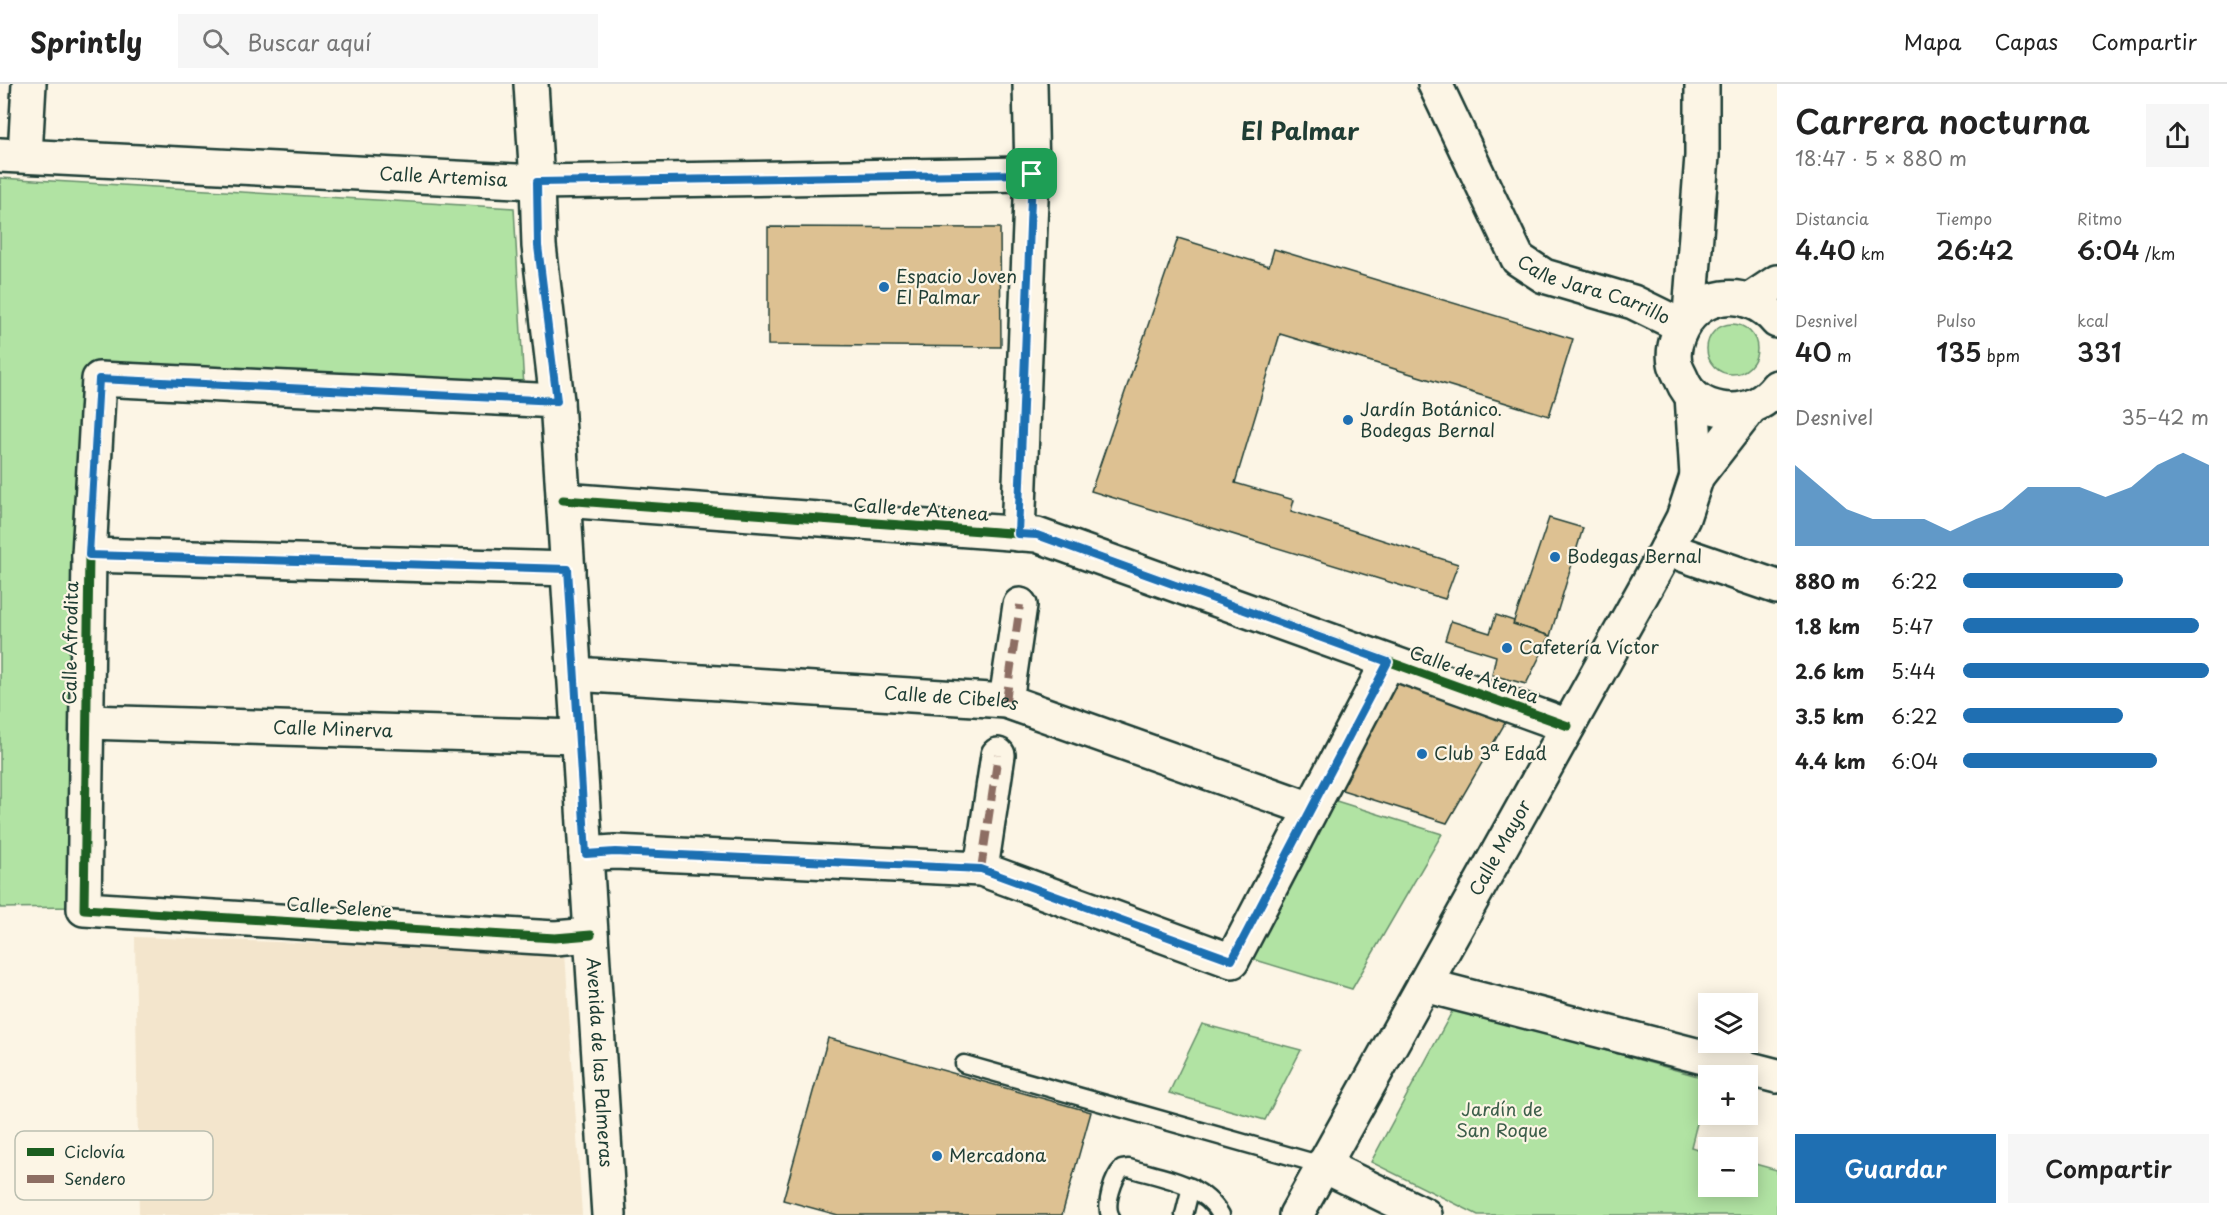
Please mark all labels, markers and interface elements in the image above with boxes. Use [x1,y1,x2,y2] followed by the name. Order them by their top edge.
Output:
[178,14,598,68] search box
[30,20,142,63] text: Sprintly
[199,25,232,58] icon: search
[247,25,371,58] text: Buscar aquí
[1904,25,1962,57] text: Mapa
[1995,25,2058,57] text: Capas
[2091,25,2197,57] text: Compartir
[1795,95,2090,145] text: Carrera nocturna
[2146,104,2209,167] button: share
[1241,112,1360,148] district label: El Palmar
[1795,143,1967,173] text: 18:47 · 5 × 880 m
[1006,148,1057,199] pin
[1015,157,1048,190] icon: arrive
[379,159,509,193] street label: Calle Artemisa
[1795,206,1869,230] text: Distancia
[1936,206,1992,230] text: Tiempo
[2077,206,2122,230] text: Ritmo
[1795,230,1856,269] text: 4.40
[1936,230,2014,269] text: 26:42
[2077,230,2140,269] text: 6:04
[1856,241,1885,265] text: km
[2140,241,2175,265] text: /km
[1513,247,1675,330] street label: Calle Jara Carrillo
[896,262,1017,310] place label: Espacio Joven El Palmar
[877,280,891,294] marker: Espacio Joven El Palmar
[1795,308,1857,332] text: Desnivel
[1936,308,1976,332] text: Pulso
[2077,308,2109,332] text: kcal
[1795,332,1832,371] text: 40
[1936,332,1982,371] text: 135
[2077,332,2122,371] text: 331
[1832,343,1851,367] text: m
[1982,343,2020,367] text: bpm
[1360,395,1502,443] place label: Jardín Botánico. Bodegas Bernal
[1795,402,1873,432] text: Desnivel
[2121,402,2209,432] text: 35–42 m
[1341,413,1355,427] marker: Jardín Botánico. Bodegas Bernal
[852,490,990,527] street label: Calle de Atenea
[1567,542,1702,569] place label: Bodegas Bernal
[1548,550,1562,564] marker: Bodegas Bernal
[1795,566,1860,596] text: 880 m
[1891,566,1938,596] text: 6:22
[55,580,84,705] street label: Calle Afrodita
[1795,611,1860,641] text: 1.8 km
[1891,611,1933,641] text: 5:47
[1519,633,1659,660] place label: Cafetería Víctor
[1406,638,1543,710] street label: Calle de Atenea
[1500,641,1514,655] marker: Cafetería Víctor
[1795,656,1864,686] text: 2.6 km
[1891,656,1936,686] text: 5:44
[883,678,1023,717] street label: Calle de Cibeles
[1795,701,1864,731] text: 3.5 km
[1891,701,1938,731] text: 6:22
[273,713,394,743] street label: Calle Minerva
[1434,739,1547,766] place label: Club 3ª Edad
[1795,746,1866,776] text: 4.4 km
[1891,746,1939,776] text: 6:04
[1415,747,1429,761] marker: Club 3ª Edad
[1461,794,1537,901] street label: Calle Mayor
[285,889,393,924] street label: Calle Selene
[581,956,621,1168] street label: Avenida de las Palmeras
[1698,993,1758,1197] map controls
[1698,993,1758,1053] button: layers
[1698,1065,1758,1125] button: +
[1456,1095,1548,1143] park label: Jardín de San Roque
[15,1131,213,1200] legend
[1795,1134,1996,1203] button: Guardar
[2008,1134,2209,1203] button: Compartir
[1698,1137,1758,1197] button: −
[64,1139,125,1163] text: Ciclovía
[949,1141,1047,1168] place label: Mercadona
[930,1149,944,1163] marker: Mercadona
[64,1166,126,1190] text: Sendero

